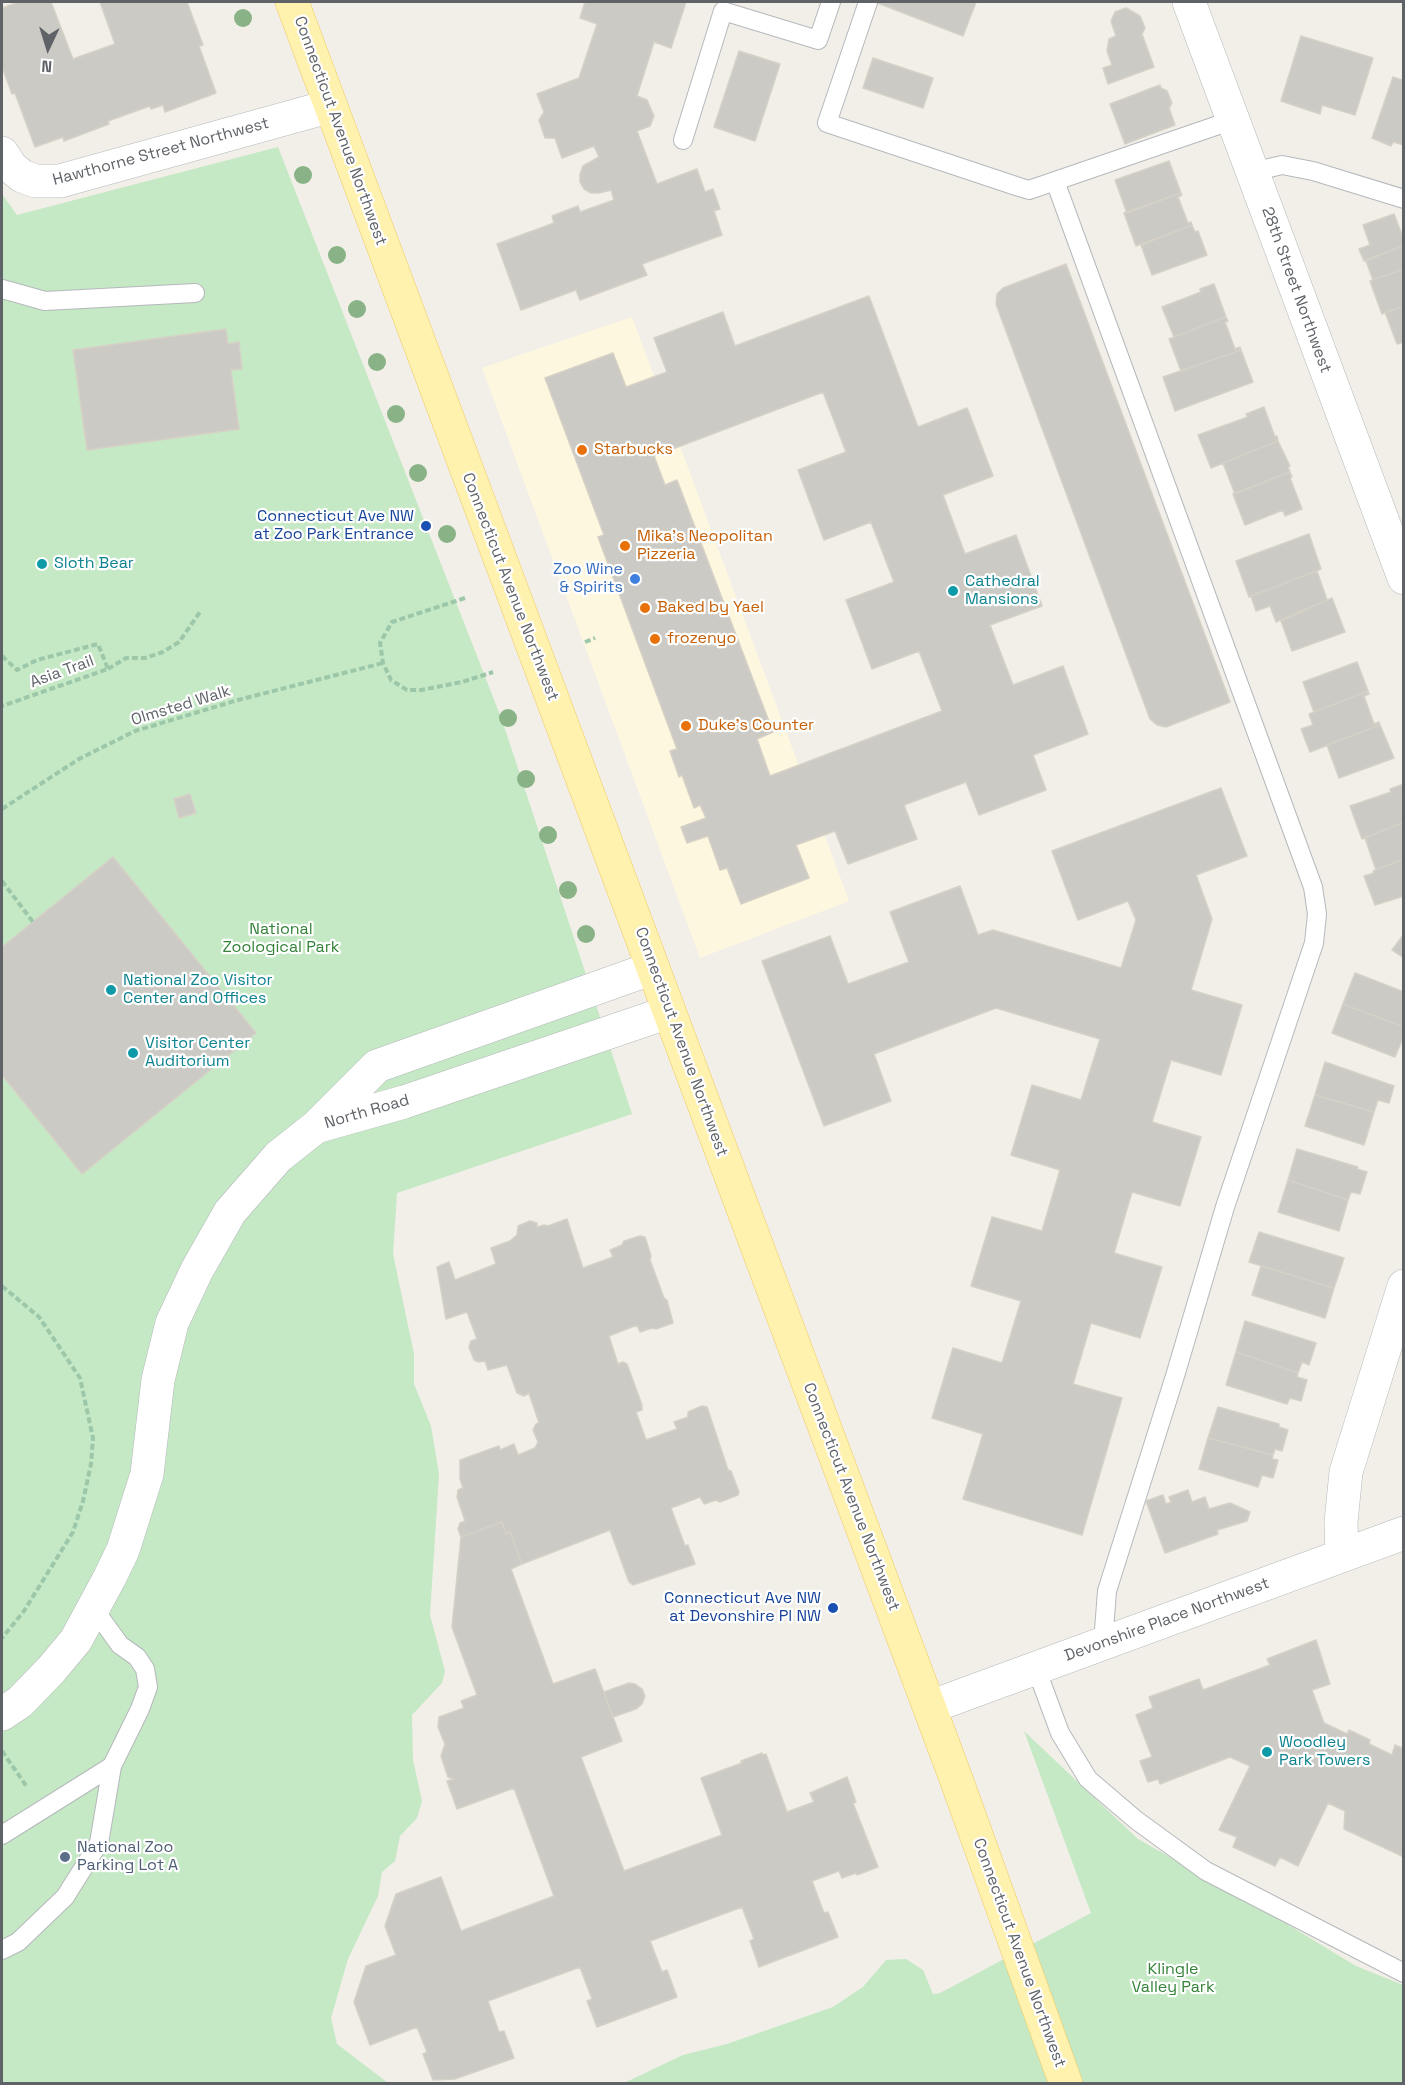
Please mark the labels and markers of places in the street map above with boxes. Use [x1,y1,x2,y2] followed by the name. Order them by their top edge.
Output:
[594,440,673,460] place label: Starbucks
[575,443,589,457] marker: Starbucks
[254,507,414,545] place label: Connecticut Ave NW at Zoo Park Entrance
[419,519,433,533] marker: Connecticut Ave NW at Zoo Park Entrance
[637,527,773,565] place label: Mika’s Neopolitan Pizzeria
[618,539,632,553] marker: Mika’s Neopolitan Pizzeria
[54,554,134,574] place label: Sloth Bear
[35,557,49,571] marker: Sloth Bear
[553,560,623,598] place label: Zoo Wine & Spirits
[628,572,642,586] marker: Zoo Wine & Spirits
[965,572,1040,610] place label: Cathedral Mansions
[946,584,960,598] marker: Cathedral Mansions
[657,598,764,618] place label: Baked by Yael
[638,601,652,615] marker: Baked by Yael
[667,629,736,649] place label: frozenyo
[648,632,662,646] marker: frozenyo
[698,716,814,736] place label: Duke's Counter
[679,719,693,733] marker: Duke's Counter
[123,971,273,1009] place label: National Zoo Visitor Center and Offices
[104,983,118,997] marker: National Zoo Visitor Center and Offices
[145,1034,250,1072] place label: Visitor Center Auditorium
[126,1046,140,1060] marker: Visitor Center Auditorium
[664,1589,821,1627] place label: Connecticut Ave NW at Devonshire Pl NW
[826,1601,840,1615] marker: Connecticut Ave NW at Devonshire Pl NW
[1279,1733,1370,1771] place label: Woodley Park Towers
[1260,1745,1274,1759] marker: Woodley Park Towers
[77,1838,178,1876] place label: National Zoo Parking Lot A
[58,1850,72,1864] marker: National Zoo Parking Lot A

